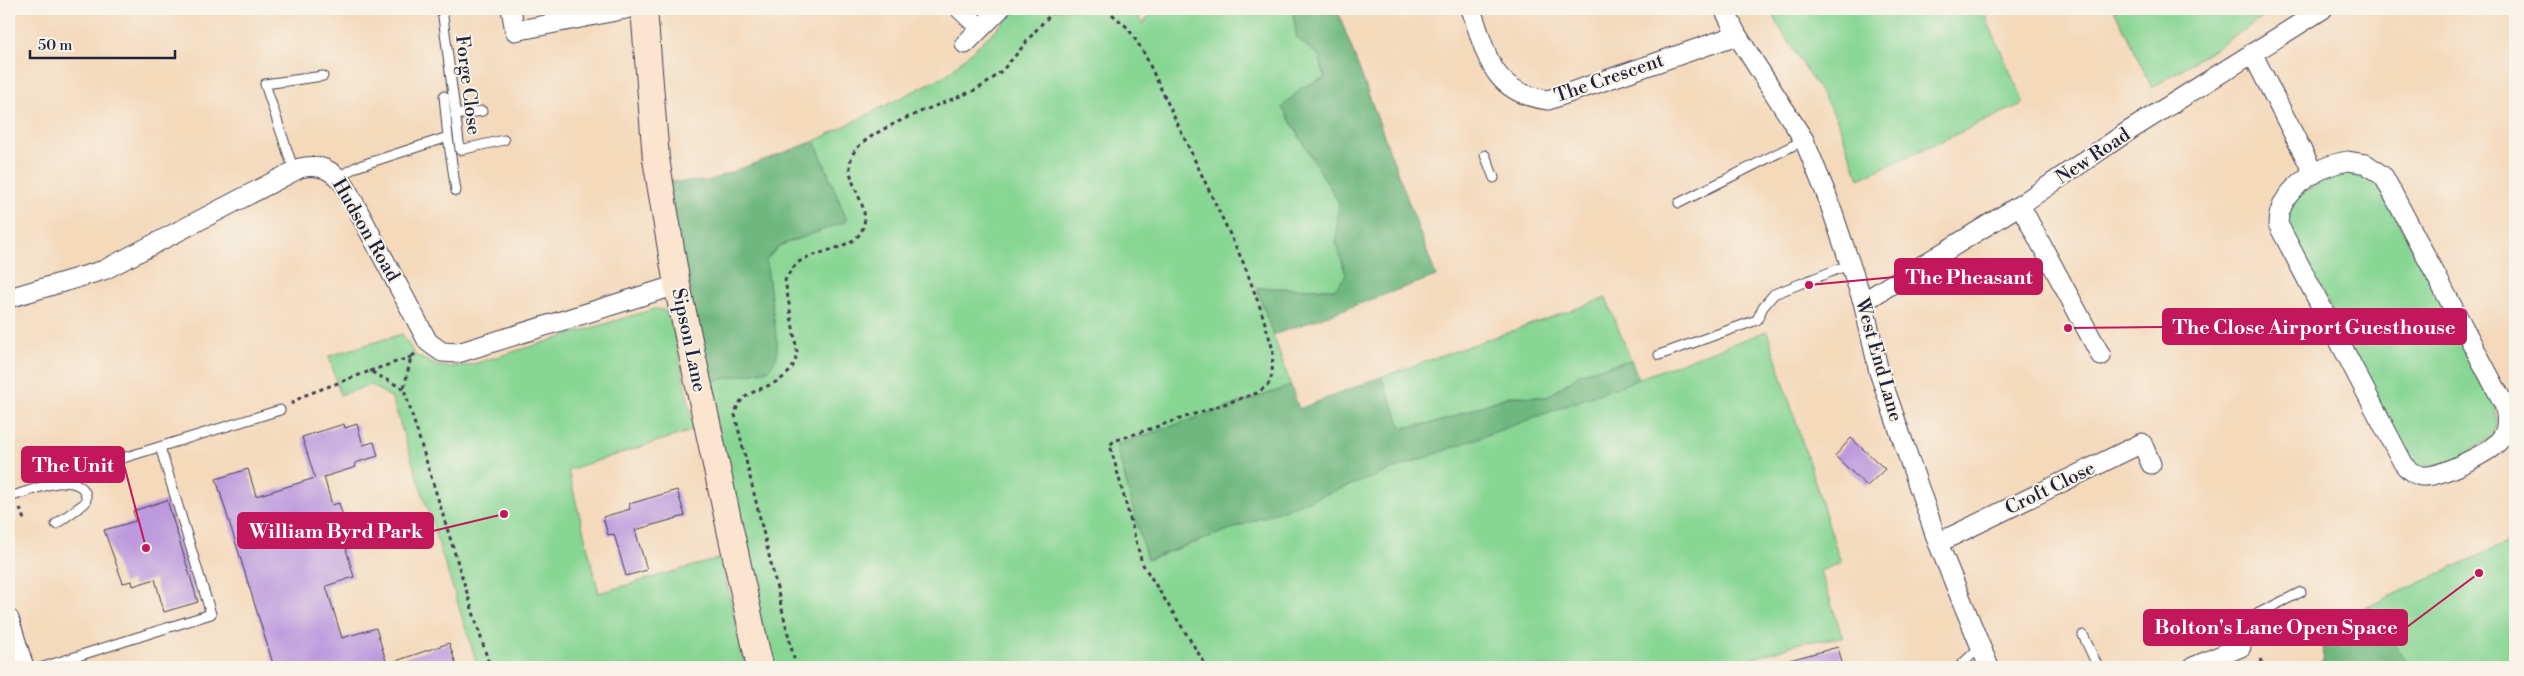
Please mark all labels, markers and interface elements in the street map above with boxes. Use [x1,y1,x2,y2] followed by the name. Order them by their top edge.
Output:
[30,28,175,60] scale bar
[450,34,486,136] street label: Forge Close
[38,36,72,55] text: 50 m
[1551,48,1667,108] street label: The Crescent
[2051,122,2135,190] street label: New Road
[327,174,405,286] street label: Hudson Road
[1895,259,2042,294] callout: The Pheasant
[1905,266,2034,291] text: The Pheasant
[666,286,712,394] street label: Sipson Lane
[1850,295,1908,424] street label: West End Lane
[2163,309,2466,344] callout: The Close Airport Guesthouse
[2172,316,2456,341] text: The Close Airport Guesthouse
[22,447,124,482] callout: The Unit
[32,454,115,479] text: The Unit
[2001,456,2099,520] street label: Croft Close
[238,513,433,548] callout: William Byrd Park
[248,520,424,545] text: William Byrd Park
[2144,610,2407,645] callout: Bolton's Lane Open Space
[2154,616,2398,641] text: Bolton's Lane Open Space

